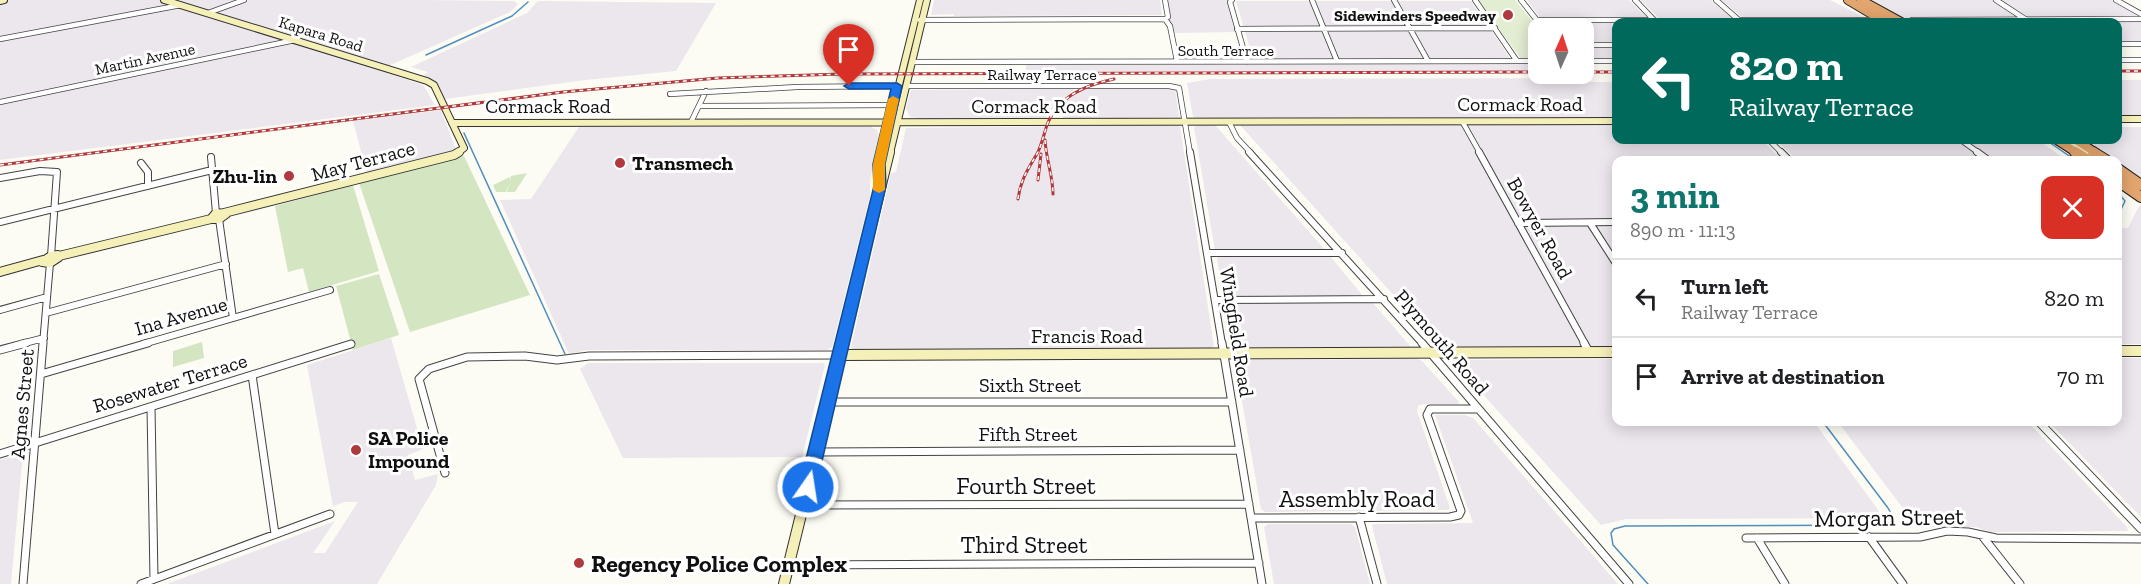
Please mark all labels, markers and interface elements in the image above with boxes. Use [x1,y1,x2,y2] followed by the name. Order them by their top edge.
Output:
[1334,6,1497,25] place label: Sidewinders Speedway
[1501,8,1515,22] marker: Sidewinders Speedway
[277,12,366,56] street label: Kapara Road
[1528,18,1594,84] north arrow
[1528,18,1594,84] map controls
[823,24,874,86] pin
[832,33,865,66] icon: arrive
[93,39,197,79] street label: Martin Avenue
[1729,40,1843,91] text: 820 m
[1178,41,1274,60] street label: South Terrace
[1630,42,1708,120] icon: left
[987,65,1097,84] street label: Railway Terrace
[1729,91,1914,123] text: Railway Terrace
[1457,92,1583,116] street label: Cormack Road
[485,94,611,118] street label: Cormack Road
[971,94,1097,118] street label: Cormack Road
[309,136,417,186] street label: May Terrace
[632,151,734,175] place label: Transmech
[613,156,627,170] marker: Transmech
[212,164,277,188] place label: Zhu-lin
[282,169,296,183] marker: Zhu-lin
[1502,173,1578,283] street label: Bowyer Road
[1630,174,1720,217] text: 3 min
[2041,176,2104,239] button: close
[1630,218,1736,242] text: 890 m · 11:13
[1215,265,1259,399] street label: Wingfield Road
[1681,273,1768,300] text: Turn left
[1630,282,1663,315] icon: left
[1390,285,1494,399] street label: Plymouth Road
[2044,285,2104,312] text: 820 m
[132,291,230,341] street label: Ina Avenue
[1681,300,1818,324] text: Railway Terrace
[1031,324,1143,348] street label: Francis Road
[5,347,39,460] street label: Agnes Street
[90,348,250,418] street label: Rosewater Terrace
[1630,360,1663,393] icon: arrive
[1681,363,1884,390] text: Arrive at destination
[2057,363,2104,390] text: 70 m
[979,373,1082,397] street label: Sixth Street
[979,422,1078,446] street label: Fifth Street
[368,426,450,473] place label: SA Police Impound
[349,443,363,457] marker: SA Police Impound
[776,455,840,519] position arrow
[956,471,1096,500] street label: Fourth Street
[1279,484,1435,513] street label: Assembly Road
[1814,501,1964,533] street label: Morgan Street
[961,530,1088,559] street label: Third Street
[591,549,847,578] place label: Regency Police Complex
[572,556,586,570] marker: Regency Police Complex

